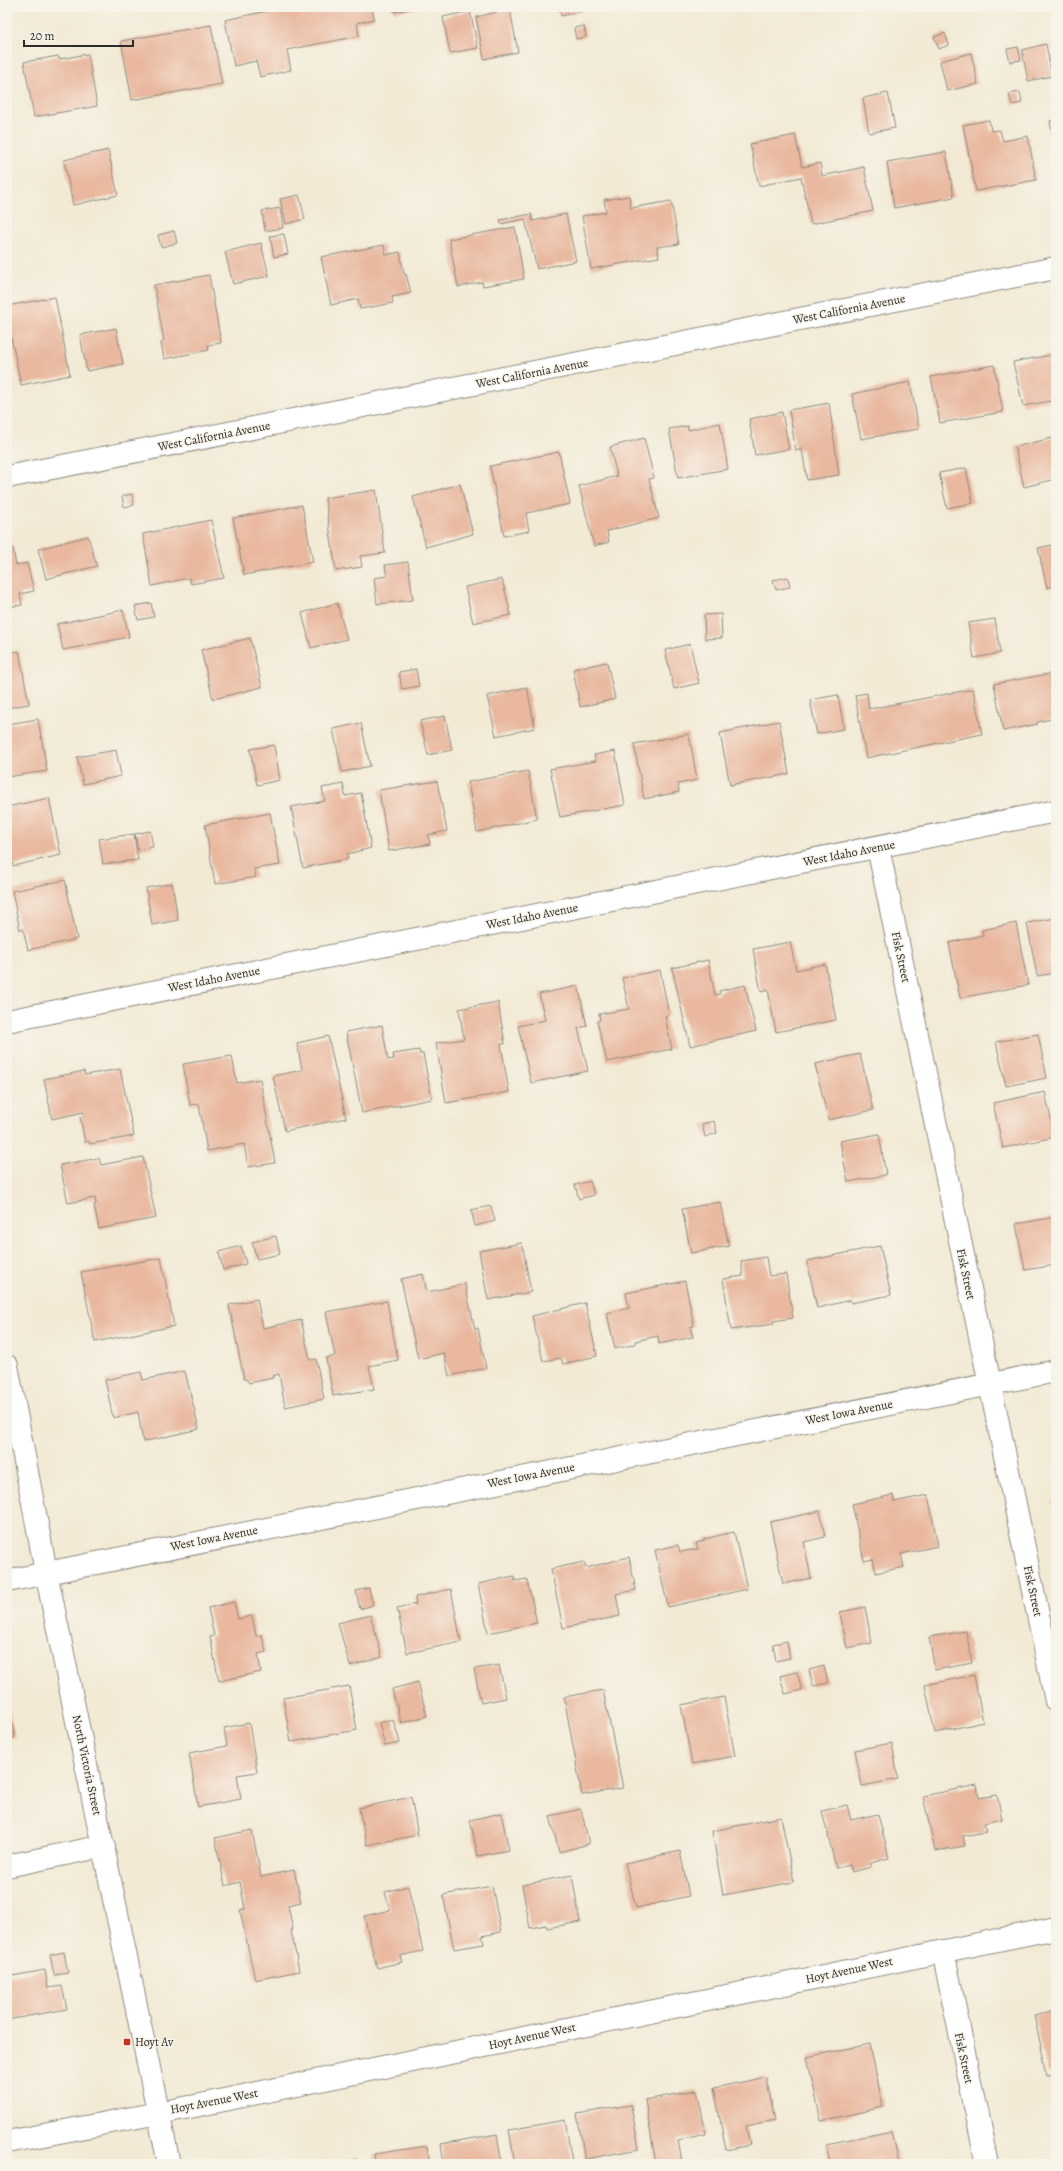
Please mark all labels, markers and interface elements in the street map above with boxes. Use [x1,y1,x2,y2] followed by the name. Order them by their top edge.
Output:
[24,22,133,48] scale bar
[30,28,54,44] text: 20 m
[790,290,907,328] street label: West California Avenue
[473,354,590,392] street label: West California Avenue
[155,417,272,455] street label: West California Avenue
[801,836,896,870] street label: West Idaho Avenue
[484,899,579,933] street label: West Idaho Avenue
[888,930,914,984] street label: Fisk Street
[166,962,261,996] street label: West Idaho Avenue
[953,1247,979,1301] street label: Fisk Street
[803,1396,894,1429] street label: West Iowa Avenue
[485,1459,576,1492] street label: West Iowa Avenue
[168,1522,259,1555] street label: West Iowa Avenue
[1020,1564,1046,1618] street label: Fisk Street
[69,1713,105,1817] street label: North Victoria Street
[804,1953,894,1987] street label: Hoyt Avenue West
[487,2019,577,2053] street label: Hoyt Avenue West
[951,2031,977,2085] street label: Fisk Street
[135,2034,174,2050] place label: Hoyt Av
[122,2037,132,2047] marker: Hoyt Av
[169,2085,259,2117] street label: Hoyt Avenue West

